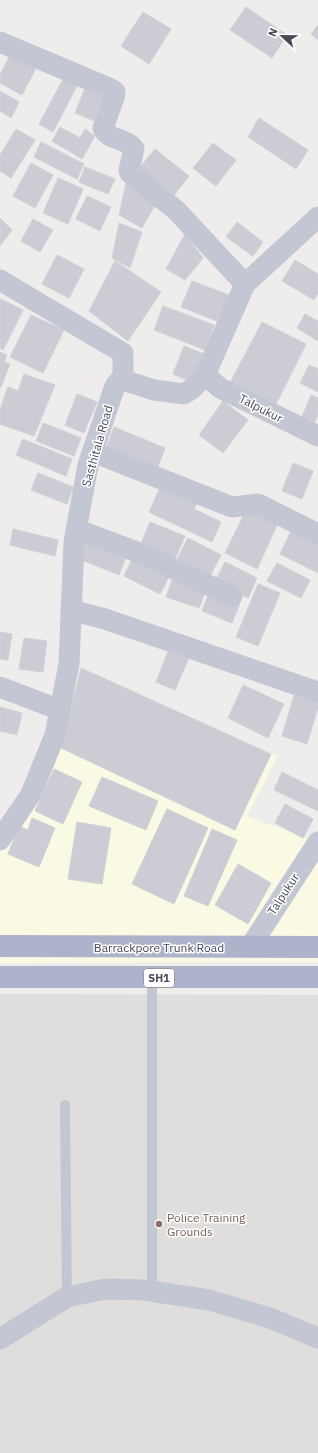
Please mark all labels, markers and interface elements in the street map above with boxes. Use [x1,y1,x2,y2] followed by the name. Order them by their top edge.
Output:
[262,16,302,56] north arrow
[265,26,281,39] text: N
[237,391,286,426] street label: Talpukur
[78,404,116,488] street label: Sasthitala Road
[264,870,302,918] street label: Talpukur
[94,940,224,955] street label: Barrackpore Trunk Road
[144,969,174,987] road number: SH1
[167,1210,246,1239] place label: Police Training Grounds
[154,1219,164,1229] marker: Police Training Grounds

